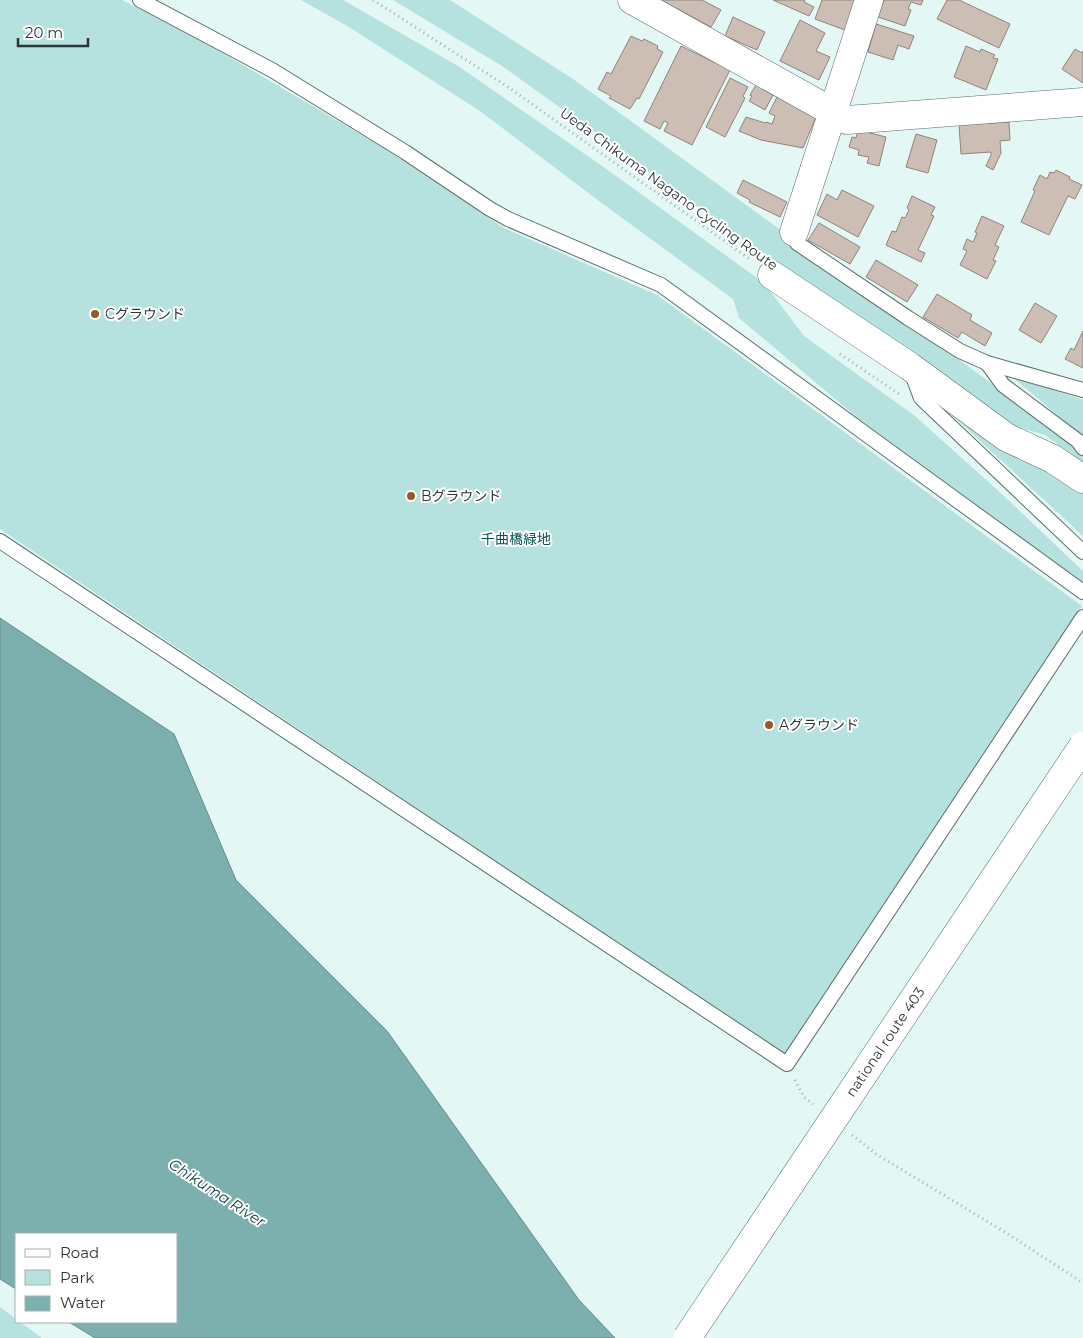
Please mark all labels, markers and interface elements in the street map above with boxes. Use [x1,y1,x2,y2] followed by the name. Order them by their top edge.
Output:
[18,15,88,47] scale bar
[25,23,63,42] text: 20 m
[556,104,782,274] street label: Ueda Chikuma Nagano Cycling Route
[105,305,185,323] place label: Cグラウンド
[89,308,101,320] marker: Cグラウンド
[421,487,502,505] place label: Bグラウンド
[405,490,417,502] marker: Bグラウンド
[481,530,551,548] park label: 千曲橋緑地
[779,716,859,734] place label: Aグラウンド
[763,719,775,731] marker: Aグラウンド
[842,984,928,1100] street label: national route 403
[165,1154,270,1231] water label: Chikuma River
[15,1233,178,1323] legend
[60,1243,99,1262] text: Road
[60,1268,94,1287] text: Park
[60,1293,106,1312] text: Water

